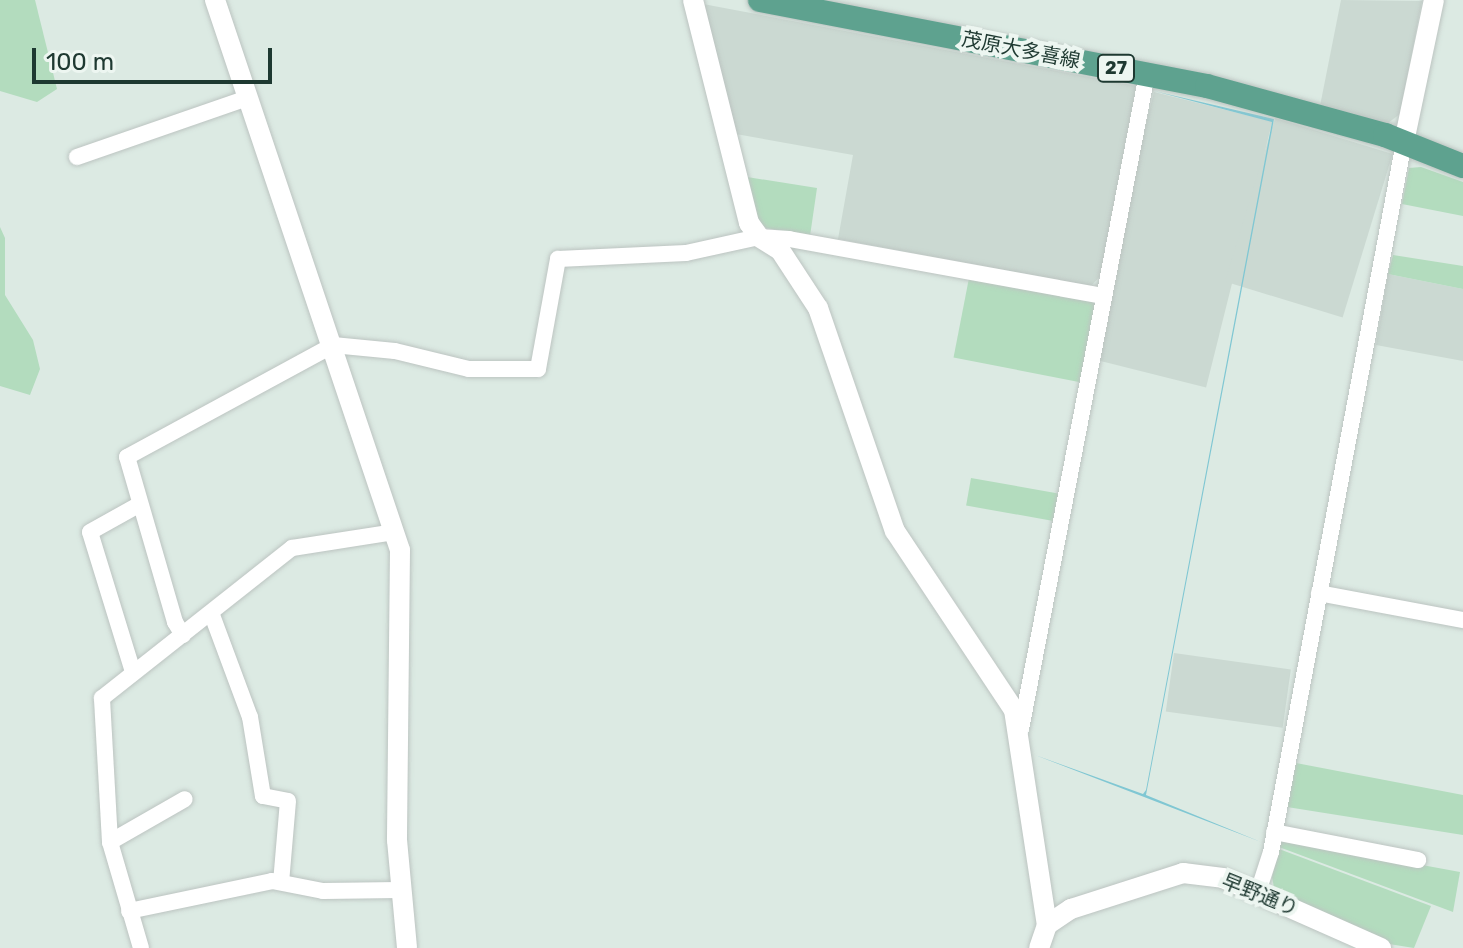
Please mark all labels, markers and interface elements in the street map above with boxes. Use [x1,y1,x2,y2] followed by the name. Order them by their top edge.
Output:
[960,27,1082,73] street label: 茂原大多喜線
[36,32,276,82] scale bar
[46,48,114,76] text: 100 m
[1096,54,1136,82] road number: 27
[1218,869,1302,921] street label: 早野通り

